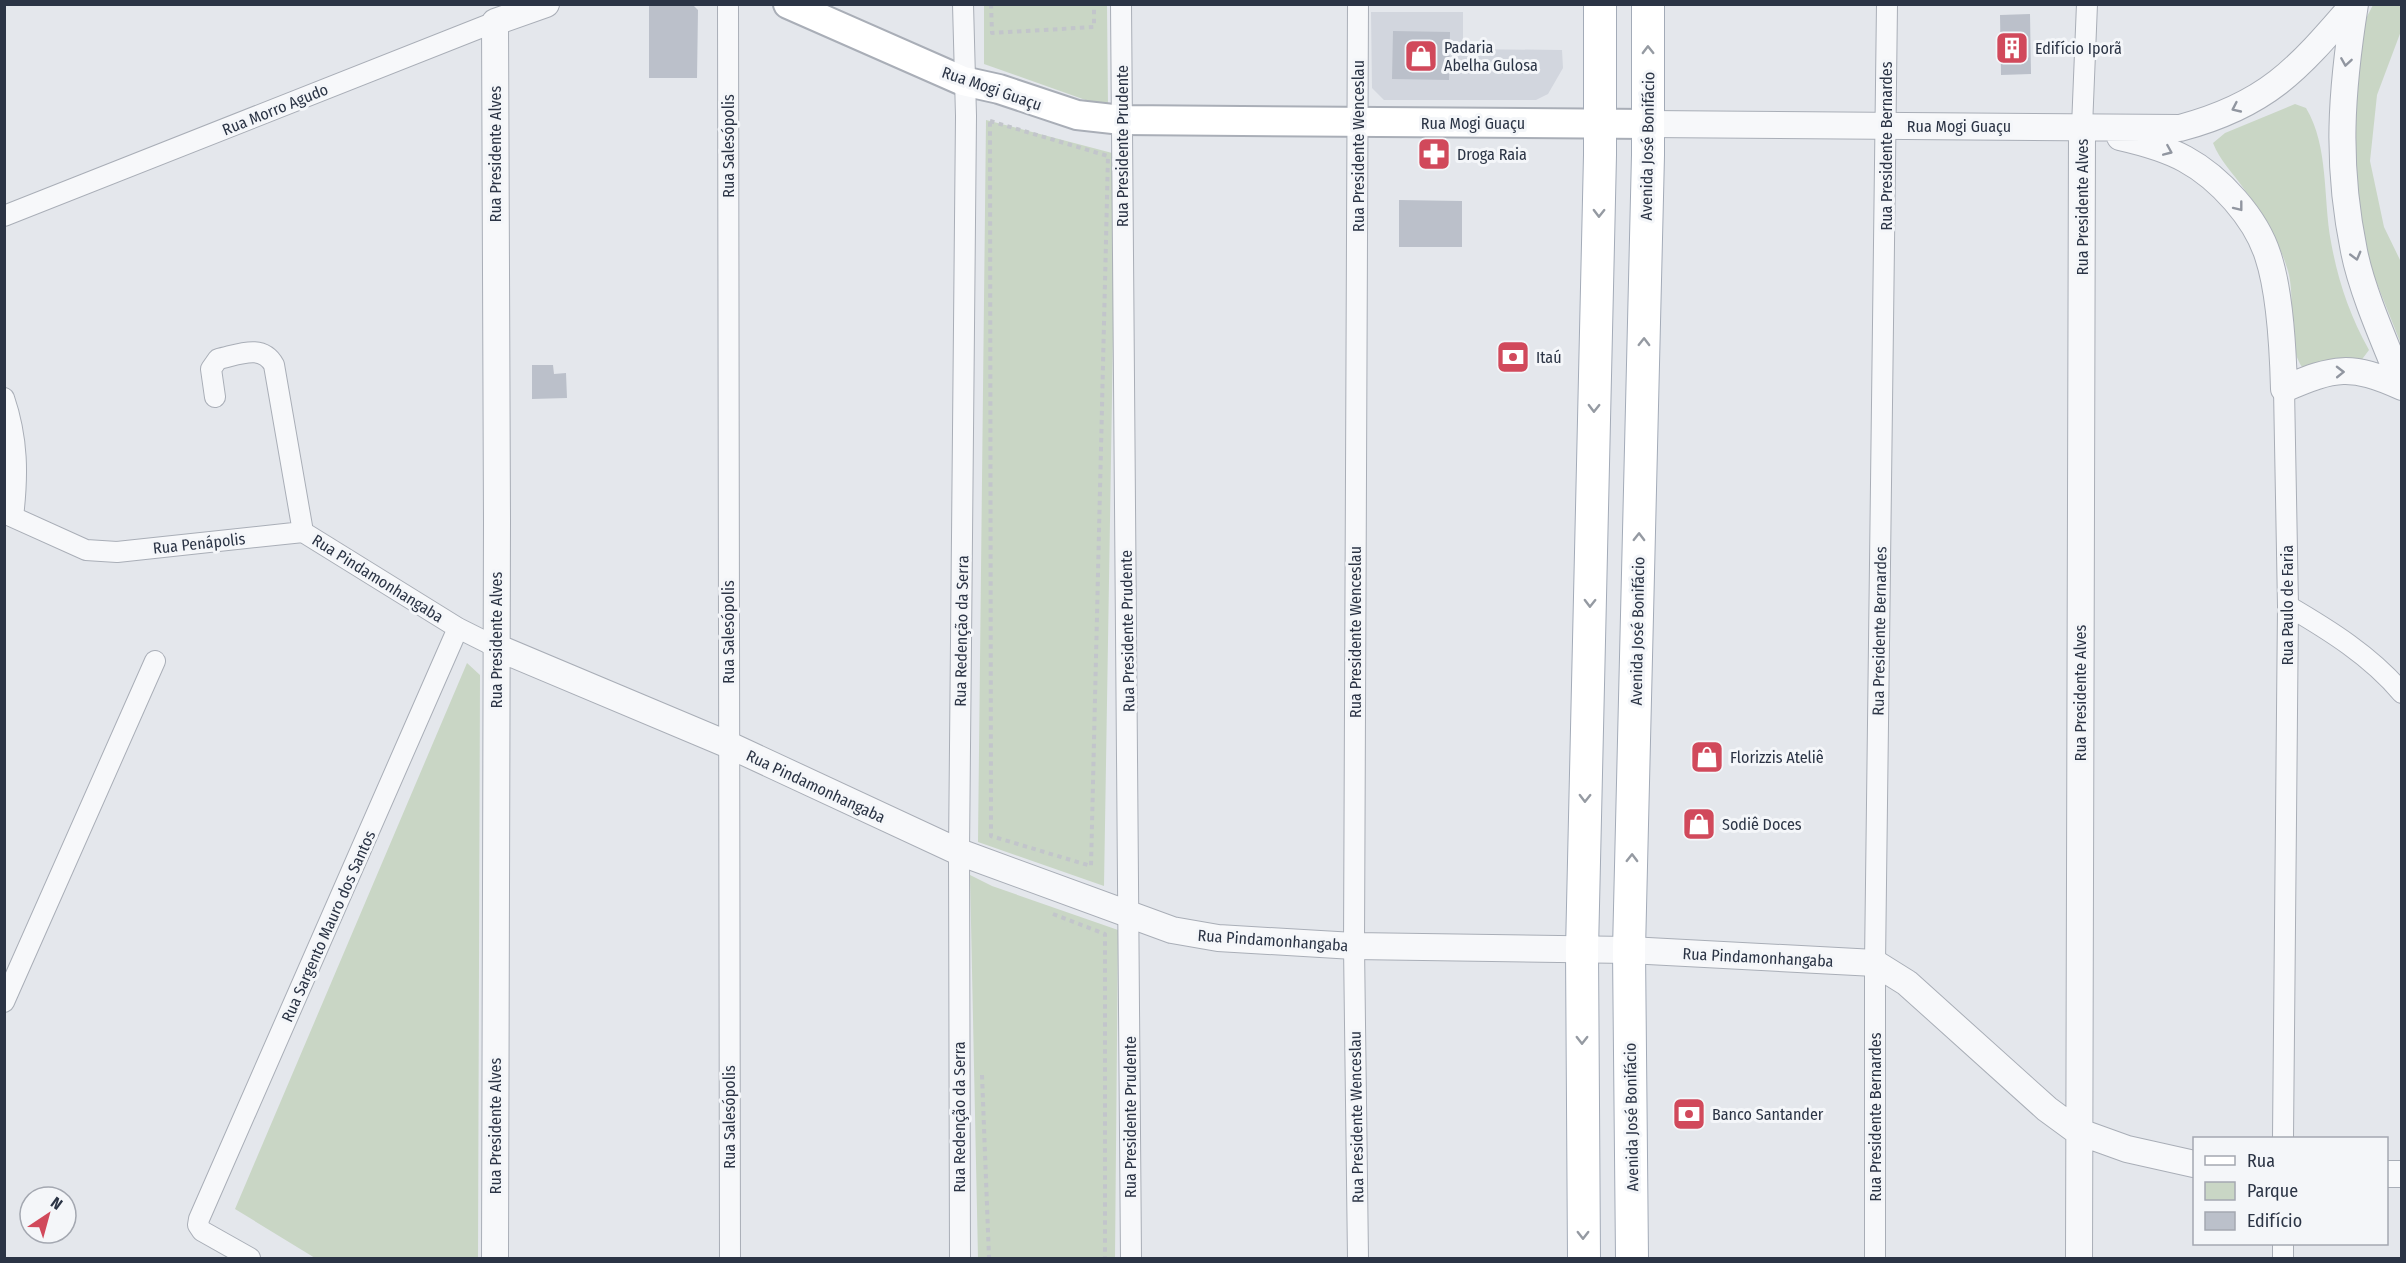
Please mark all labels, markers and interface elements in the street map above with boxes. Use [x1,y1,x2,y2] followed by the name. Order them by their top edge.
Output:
[1994,30,2030,66] building icon: Edifício Iporã
[1403,38,1439,74] shop icon: Padaria Abelha Gulosa
[1444,38,1538,75] place label: Padaria Abelha Gulosa
[2035,39,2122,58] place label: Edifício Iporã
[1642,45,1654,54] one-way arrow
[2340,58,2352,67] one-way arrow
[1349,60,1368,232] street label: Rua Presidente Wenceslau
[1877,61,1896,231] street label: Rua Presidente Bernardes
[939,63,1044,114] street label: Rua Mogi Guaçu
[1113,65,1132,227] street label: Rua Presidente Prudente
[1637,72,1658,220] street label: Avenida José Bonifácio
[219,80,331,139] street label: Rua Morro Agudo
[486,86,505,222] street label: Rua Presidente Alves
[719,94,738,198] street label: Rua Salesópolis
[2232,100,2243,112] one-way arrow
[1421,114,1525,133] street label: Rua Mogi Guaçu
[1907,117,2011,136] street label: Rua Mogi Guaçu
[1416,136,1452,172] pharmacy icon: Droga Raia
[2073,139,2092,275] street label: Rua Presidente Alves
[2161,144,2172,156] one-way arrow
[1457,145,1527,164] place label: Droga Raia
[2232,200,2243,211] one-way arrow
[1593,209,1605,218] one-way arrow
[2349,250,2361,261] one-way arrow
[1637,338,1650,347] one-way arrow
[1495,339,1531,375] bank icon: Itaú
[1536,348,1562,367] place label: Itaú
[2335,365,2344,378] one-way arrow
[1588,404,1601,413] one-way arrow
[152,529,246,558] street label: Rua Penápolis
[309,530,447,627] street label: Rua Pindamonhangaba
[1633,533,1645,542] one-way arrow
[2278,545,2297,665] street label: Rua Paulo de Faria
[1346,546,1365,718] street label: Rua Presidente Wenceslau
[1869,546,1890,716] street label: Rua Presidente Bernardes
[1117,550,1138,712] street label: Rua Presidente Prudente
[951,555,972,707] street label: Rua Redenção da Serra
[1627,557,1648,705] street label: Avenida José Bonifácio
[487,572,506,708] street label: Rua Presidente Alves
[719,580,738,684] street label: Rua Salesópolis
[1584,599,1596,608] one-way arrow
[2071,625,2090,761] street label: Rua Presidente Alves
[1689,739,1725,775] shop icon: Florizzis Ateliê
[743,746,888,827] street label: Rua Pindamonhangaba
[1730,748,1824,767] place label: Florizzis Ateliê
[1579,794,1591,803] one-way arrow
[1681,806,1717,842] shop icon: Sodiê Doces
[1722,815,1802,834] place label: Sodiê Doces
[278,827,379,1025] street label: Rua Sargento Mauro dos Santos
[1625,854,1638,863] one-way arrow
[1197,926,1349,955] street label: Rua Pindamonhangaba
[1682,944,1834,971] street label: Rua Pindamonhangaba
[1346,1031,1367,1203] street label: Rua Presidente Wenceslau
[1866,1032,1885,1202] street label: Rua Presidente Bernardes
[1576,1035,1588,1044] one-way arrow
[1121,1036,1140,1198] street label: Rua Presidente Prudente
[950,1041,969,1193] street label: Rua Redenção da Serra
[1621,1043,1642,1191] street label: Avenida José Bonifácio
[486,1058,505,1194] street label: Rua Presidente Alves
[720,1065,739,1169] street label: Rua Salesópolis
[1671,1096,1707,1132] bank icon: Banco Santander
[1712,1105,1824,1124] place label: Banco Santander
[2193,1137,2388,1245] legend
[2247,1150,2275,1172] text: Rua
[2247,1180,2298,1202] text: Parque
[18,1185,78,1245] north arrow
[47,1193,66,1214] text: N
[2247,1210,2302,1232] text: Edifício
[1577,1230,1589,1239] one-way arrow

